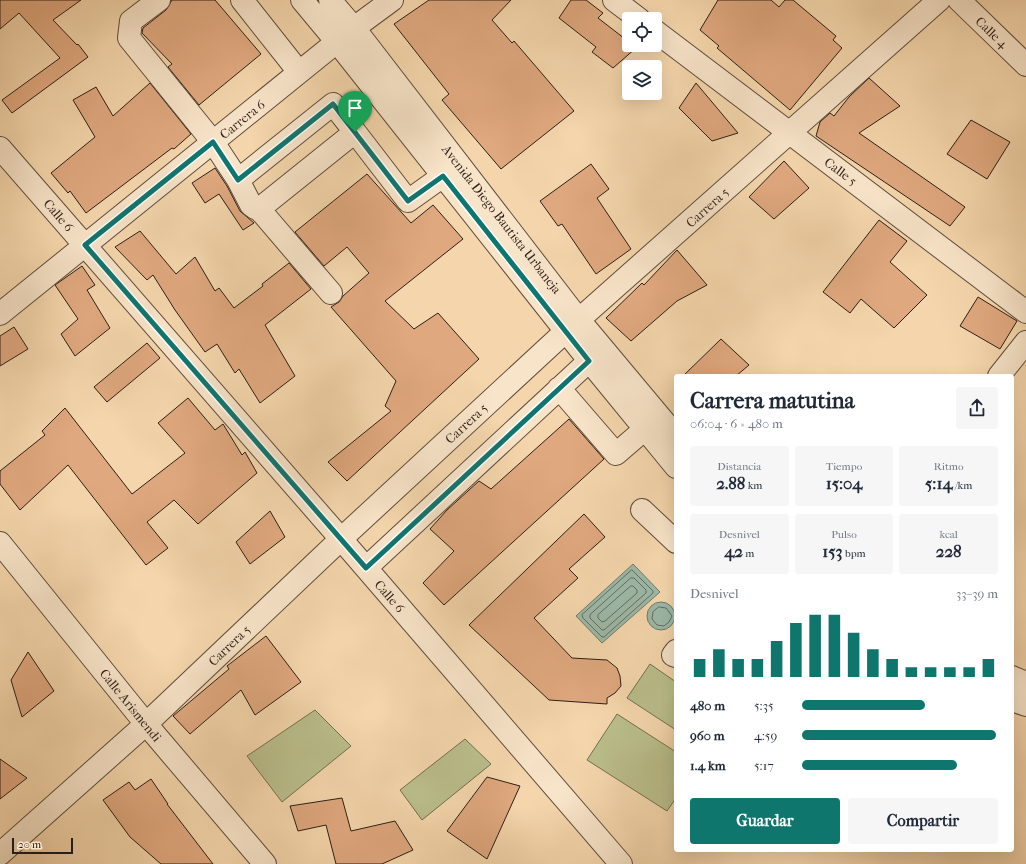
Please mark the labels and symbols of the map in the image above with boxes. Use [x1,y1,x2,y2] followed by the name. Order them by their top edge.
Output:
[972,14,1011,51] street label: Calle 4
[338,91,372,132] pin
[217,96,269,142] street label: Carrera 6
[438,141,565,297] street label: Avenida Diego Bautista Urbaneja
[822,154,860,189] street label: Calle 5
[683,184,732,230] street label: Carrera 5
[40,196,77,235] street label: Calle 6
[442,400,491,447] street label: Carrera 5
[371,577,408,616] street label: Calle 6
[205,622,254,669] street label: Carrera 5
[97,666,165,745] street label: Calle Arismendi
[12,836,73,855] scale bar

